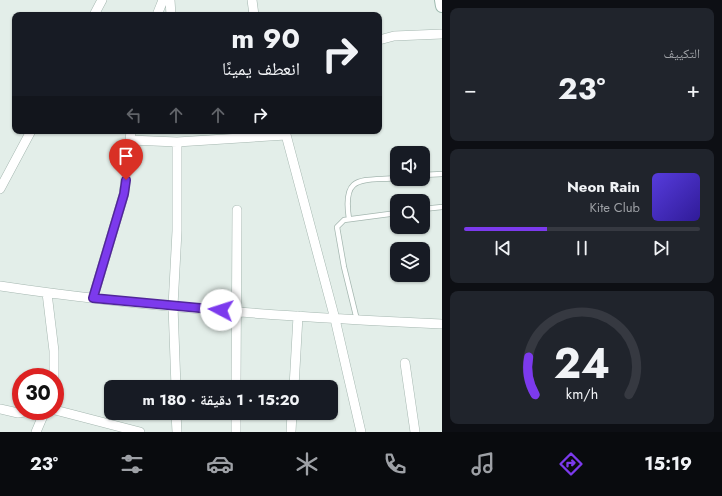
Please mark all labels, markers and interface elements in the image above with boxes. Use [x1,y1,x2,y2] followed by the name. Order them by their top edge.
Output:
[231,18,300,59] text: 90 m
[314,28,366,80] icon: right
[664,44,700,63] text: التكييف
[222,56,300,82] text: انعطف يمينًا
[558,67,605,110] text: 23°
[464,73,477,105] text: −
[686,73,700,105] text: +
[123,104,145,126] icon: left
[165,104,187,126] icon: ahead
[207,104,229,126] icon: ahead
[249,104,271,126] icon: right
[109,139,143,180] pin
[115,145,137,167] icon: arrive
[390,146,430,282] map controls
[390,146,430,186] button: sound
[567,176,640,198] text: Neon Rain
[390,194,430,234] button: search
[589,198,640,217] text: Kite Club
[492,237,514,259] icon: previous
[571,237,593,259] icon: pause
[650,237,672,259] icon: next
[390,242,430,282] button: layers
[200,289,242,331] position arrow
[554,333,610,394] text: 24
[12,368,64,420] speed limit sign: 30
[566,384,598,404] text: km/h
[142,389,300,411] text: 15:20 · 1 دقيقة · 180 m
[118,450,146,478] icon: filters
[206,450,234,478] icon: car
[293,450,321,478] icon: climate
[381,450,409,478] icon: phone
[469,450,497,478] icon: music
[557,450,585,478] icon: directions
[30,451,58,477] text: 23°
[644,451,692,477] text: 15:19

